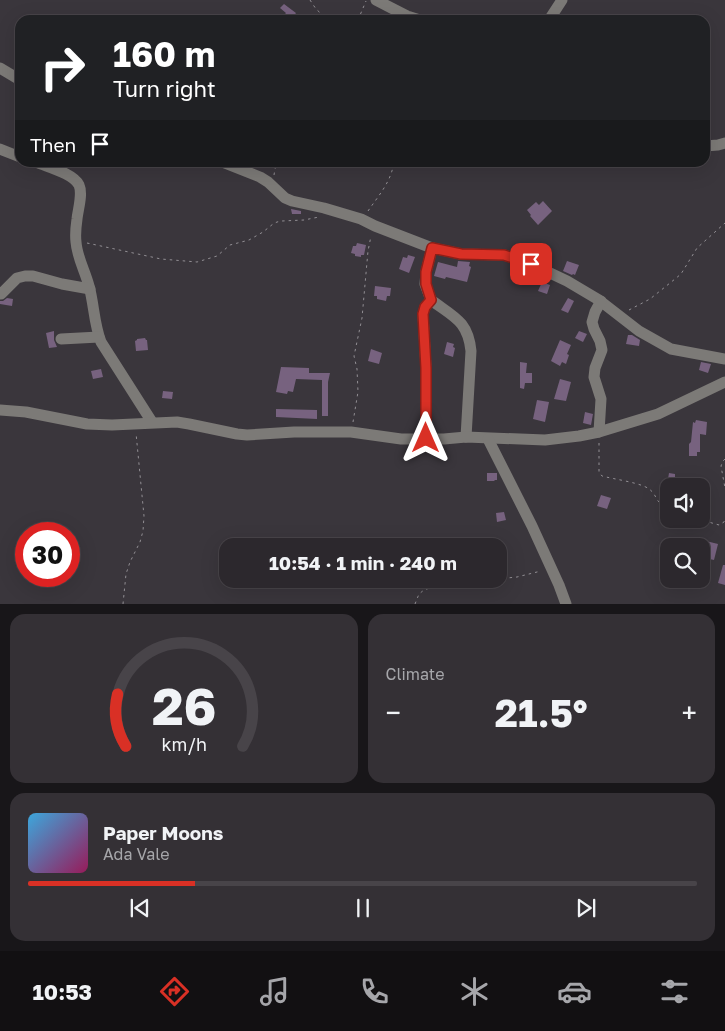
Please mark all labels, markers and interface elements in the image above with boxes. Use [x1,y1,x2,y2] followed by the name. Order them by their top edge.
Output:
[113,33,215,75] text: 160 m
[30,35,95,100] icon: right
[113,75,216,102] text: Turn right
[86,130,114,158] icon: arrive
[30,133,76,156] text: Then
[510,243,552,285] pin
[517,250,545,278] icon: arrive
[399,411,451,463] position arrow
[660,478,710,588] map controls
[660,478,710,528] button: sound
[15,522,80,587] speed limit sign: 30
[660,538,710,588] button: search
[269,551,457,574] text: 10:54 · 1 min · 240 m
[386,664,445,684] text: Climate
[151,674,216,736] text: 26
[495,690,588,735] text: 21.5°
[386,696,401,729] text: −
[682,696,697,729] text: +
[161,733,206,755] text: km/h
[103,821,223,844] text: Paper Moons
[103,844,169,864] text: Ada Vale
[126,894,154,922] icon: previous
[349,894,377,922] icon: pause
[572,894,600,922] icon: next
[157,974,192,1009] icon: directions
[257,974,292,1009] icon: music
[357,974,392,1009] icon: phone
[457,974,492,1009] icon: climate
[557,974,592,1009] icon: car
[657,974,692,1009] icon: filters
[33,978,92,1005] text: 10:53

